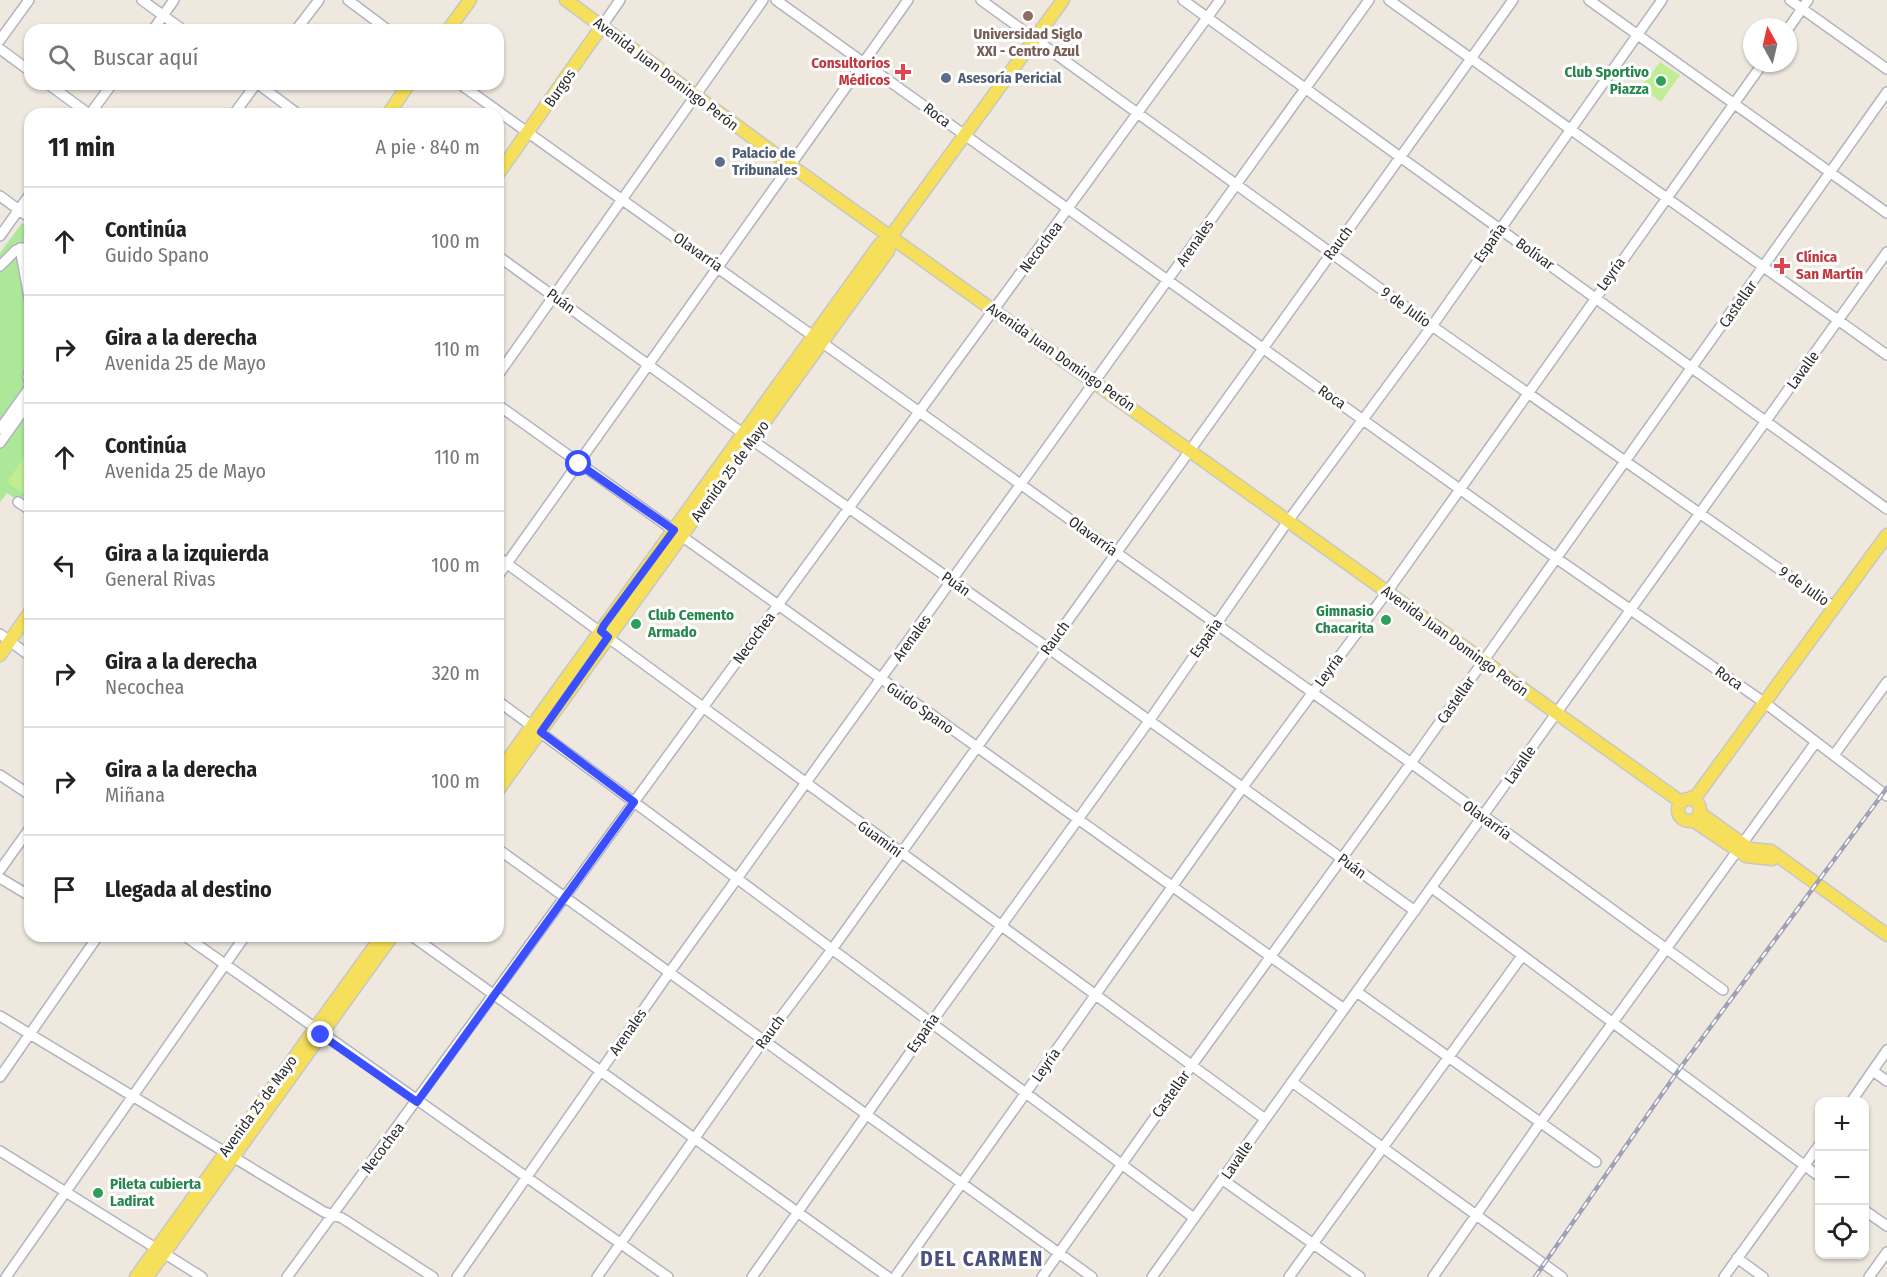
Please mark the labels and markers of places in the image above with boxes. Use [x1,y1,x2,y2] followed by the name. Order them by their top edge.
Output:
[1021,9,1035,23] marker: Universidad Siglo XXI - Centro Azul
[974,25,1082,60] place label: Universidad Siglo XXI - Centro Azul
[811,54,890,89] place label: Consultorios Médicos
[894,63,912,81] marker: Consultorios Médicos
[1565,63,1650,98] place label: Club Sportivo Piazza
[957,69,1062,87] place label: Asesoría Pericial
[939,71,953,85] marker: Asesoría Pericial
[1654,74,1668,88] marker: Club Sportivo Piazza
[732,144,798,179] place label: Palacio de Tribunales
[713,155,727,169] marker: Palacio de Tribunales
[1796,248,1863,283] place label: Clínica San Martín
[1773,257,1791,275] marker: Clínica San Martín
[1315,602,1375,637] place label: Gimnasio Chacarita
[647,606,734,641] place label: Club Cemento Armado
[1379,613,1393,627] marker: Gimnasio Chacarita
[629,617,643,631] marker: Club Cemento Armado
[110,1175,202,1210] place label: Pileta cubierta Ladirat
[91,1186,105,1200] marker: Pileta cubierta Ladirat

